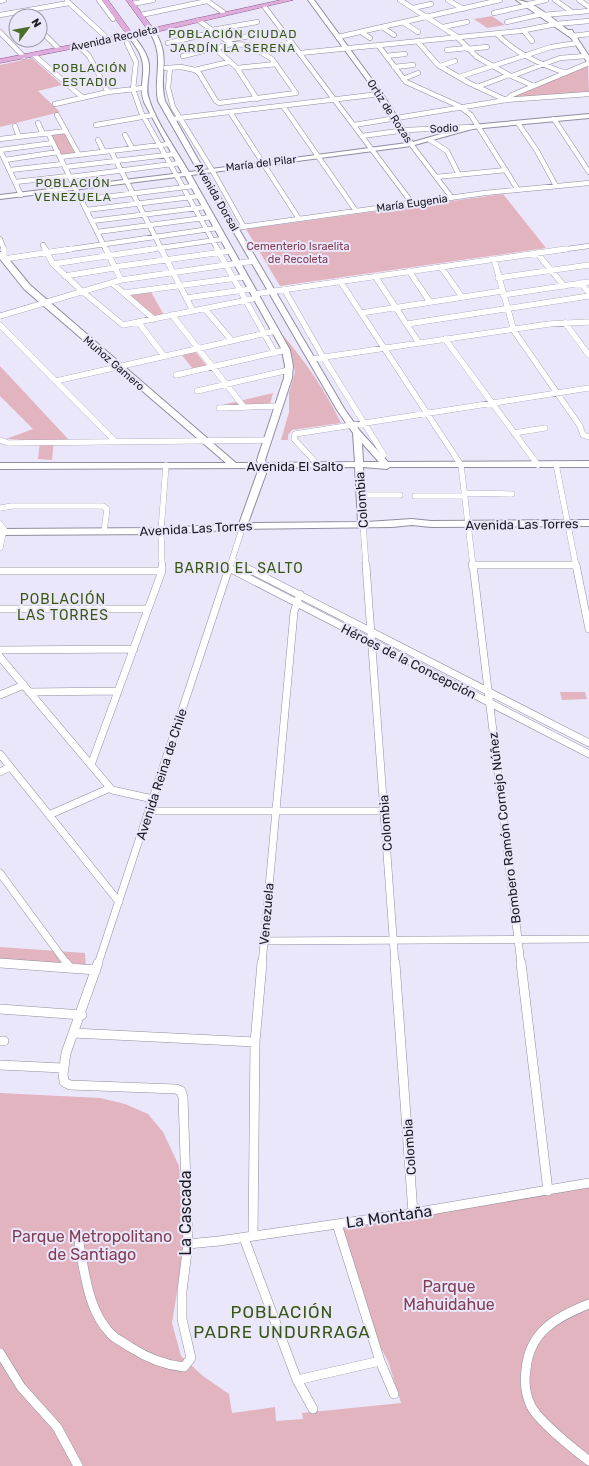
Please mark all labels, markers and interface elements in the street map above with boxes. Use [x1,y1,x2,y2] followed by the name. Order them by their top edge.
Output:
[8,8,48,48] north arrow
[28,16,44,30] text: N
[69,23,159,54] street label: Avenida Recoleta
[168,27,298,55] district label: POBLACIÓN CIUDAD JARDÍN LA SERENA
[52,61,128,89] district label: POBLACIÓN ESTADIO
[364,77,415,146] street label: Ortiz de Rozas
[429,121,459,136] street label: Sodio
[225,153,298,174] street label: María del Pilar
[192,161,241,233] street label: Avenida Dorsal
[34,176,112,204] district label: POBLACIÓN VENEZUELA
[376,192,449,215] street label: María Eugenia
[247,240,349,266] park label: Cementerio Israelita de Recoleta
[81,333,147,393] street label: Muñoz Gamero
[247,459,343,474] street label: Avenida El Salto
[352,471,371,529] street label: Colombia
[465,516,579,533] street label: Avenida Las Torres
[139,518,253,539] street label: Avenida Las Torres
[174,560,304,577] district label: BARRIO EL SALTO
[17,590,109,624] district label: POBLACIÓN LAS TORRES
[339,621,479,702] street label: Héroes de la Concepción
[133,707,190,842] street label: Avenida Reina de Chile
[485,731,524,925] street label: Bombero Ramón Cornejo Núñez
[376,794,395,852] street label: Colombia
[256,882,277,946] street label: Venezuela
[400,1118,419,1176] street label: Colombia
[176,1170,195,1256] street label: La Cascada
[345,1201,433,1232] street label: La Montaña
[12,1227,172,1264] park label: Parque Metropolitano de Santiago
[403,1277,495,1314] park label: Parque Mahuidahue
[193,1302,371,1342] district label: POBLACIÓN PADRE UNDURRAGA

